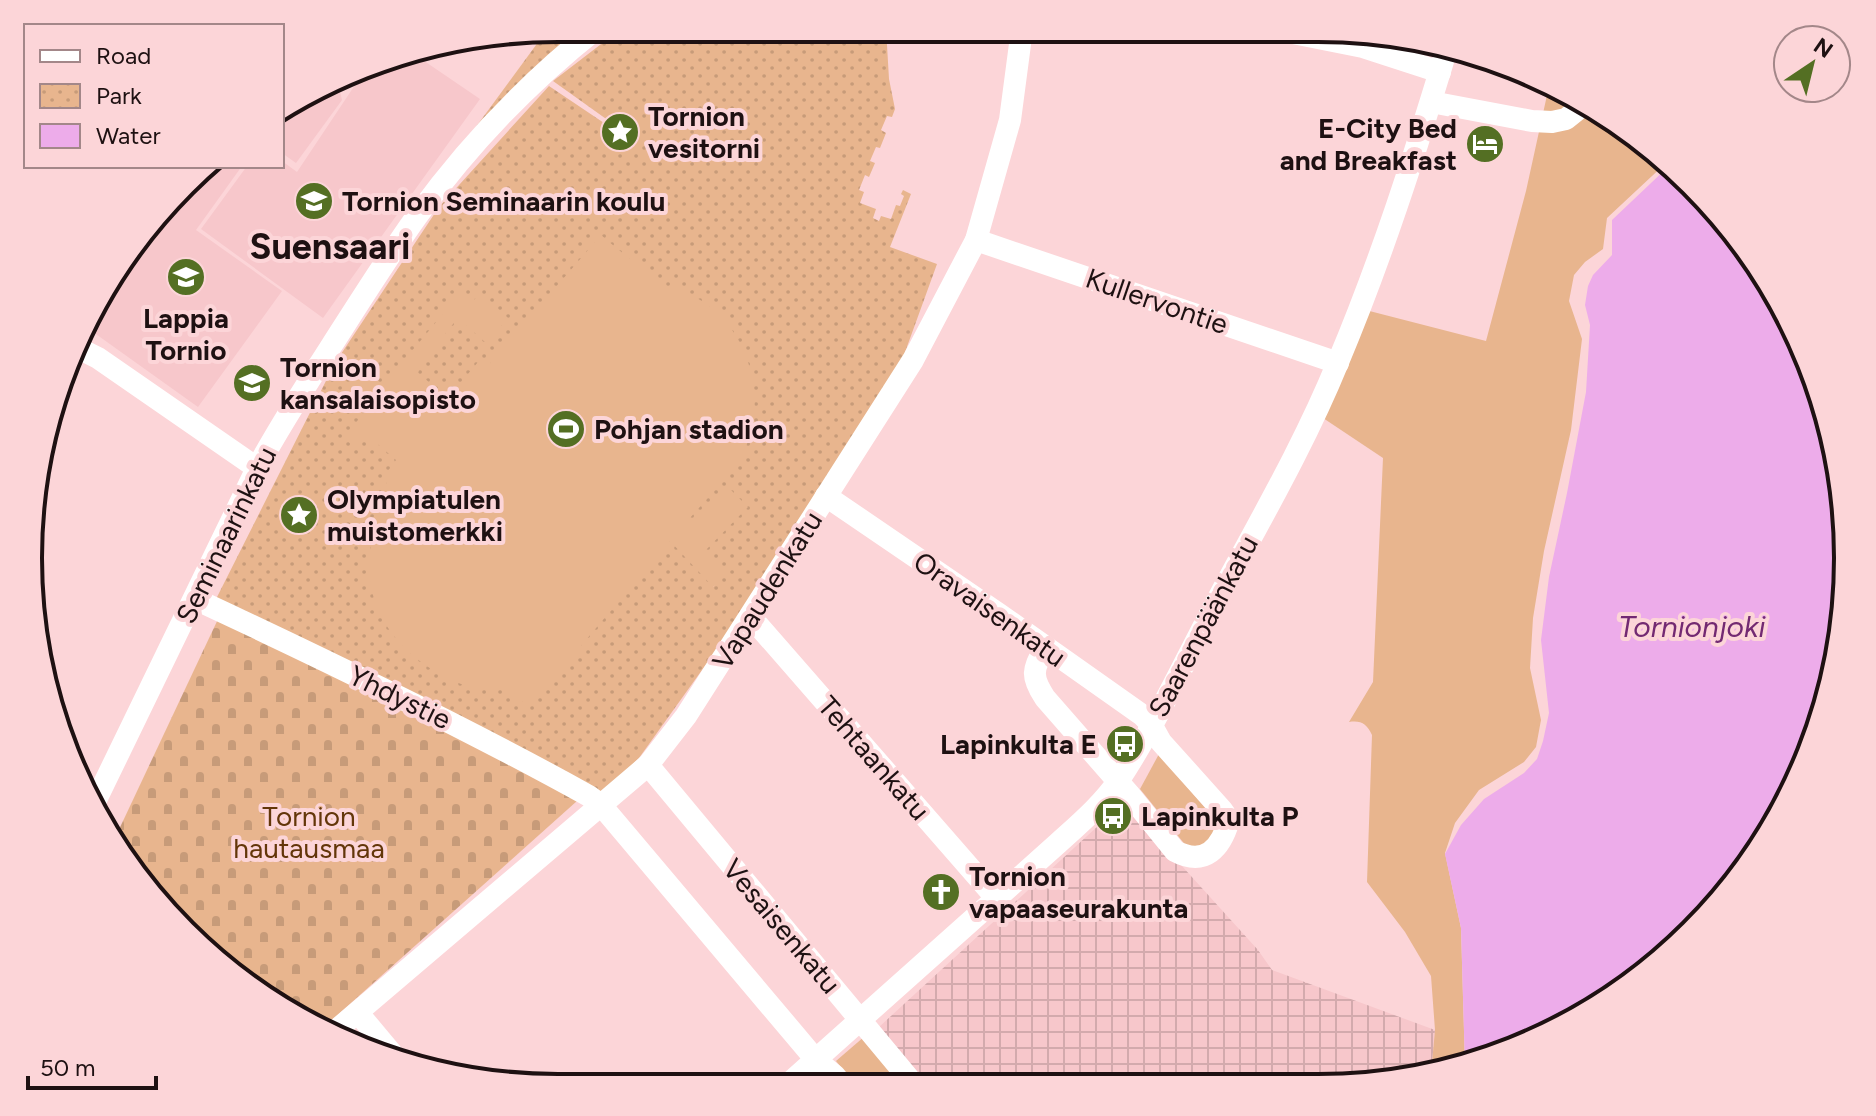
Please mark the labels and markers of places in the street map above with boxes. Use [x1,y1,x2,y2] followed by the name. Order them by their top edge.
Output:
[648,99,760,165] place label: Tornion vesitorni
[599,111,641,153] place icon: Tornion vesitorni
[1280,111,1457,177] place label: E-City Bed and Breakfast
[1464,123,1506,165] hotel icon: E-City Bed and Breakfast
[293,180,335,222] school or university icon: Tornion Seminaarin koulu
[342,184,665,218] place label: Tornion Seminaarin koulu
[165,256,207,298] school or university icon: Lappia Tornio
[143,301,229,367] place label: Lappia Tornio
[280,350,476,416] place label: Tornion kansalaisopisto
[231,362,273,404] school or university icon: Tornion kansalaisopisto
[545,408,587,450] sports icon: Pohjan stadion
[594,412,784,446] place label: Pohjan stadion
[327,482,503,548] place label: Olympiatulen muistomerkki
[278,494,320,536] place icon: Olympiatulen muistomerkki
[1104,723,1146,765] bus stop icon: Lapinkulta E
[940,727,1097,761] place label: Lapinkulta E
[1092,795,1134,837] bus stop icon: Lapinkulta P
[1141,799,1298,833] place label: Lapinkulta P
[969,859,1189,925] place label: Tornion vapaaseurakunta
[920,871,962,913] church icon: Tornion vapaaseurakunta

